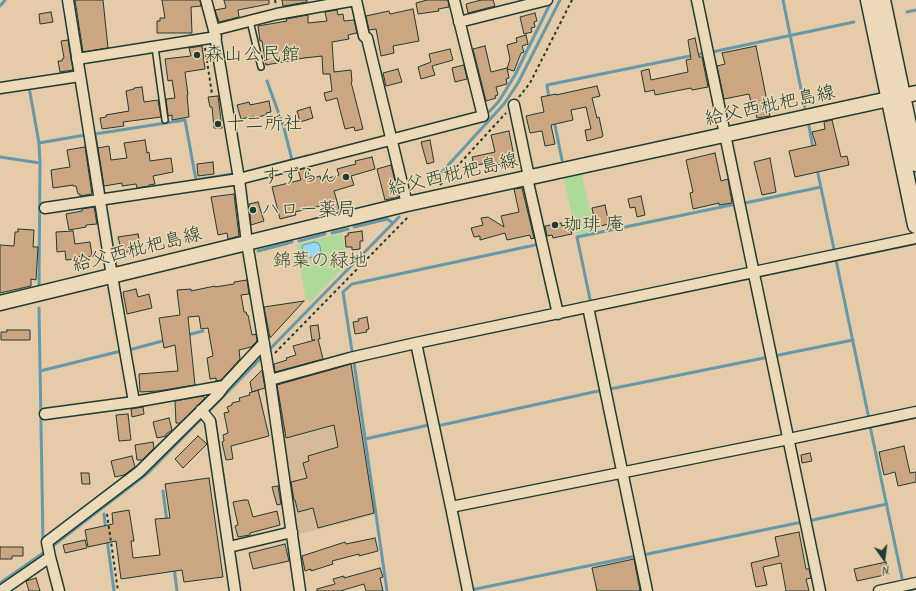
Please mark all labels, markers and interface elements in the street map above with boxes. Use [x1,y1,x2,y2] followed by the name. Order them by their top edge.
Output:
[205,44,300,66] place label: 森山公民館
[192,50,202,60] marker: 森山公民館
[703,81,837,131] street label: 給父西枇杷島線
[226,113,302,135] place label: 十二所社
[213,119,223,129] marker: 十二所社
[386,149,520,201] street label: 給父西枇杷島線
[262,166,338,188] place label: すずらん
[341,172,351,182] marker: すずらん
[261,199,356,221] place label: ハロー薬局
[248,205,258,215] marker: ハロー薬局
[563,214,625,236] place label: 珈琲 庵
[550,220,560,230] marker: 珈琲 庵
[70,223,204,277] street label: 給父西枇杷島線
[273,250,367,272] park label: 錦葉の緑地
[864,539,904,579] north arrow
[882,563,892,578] text: N

